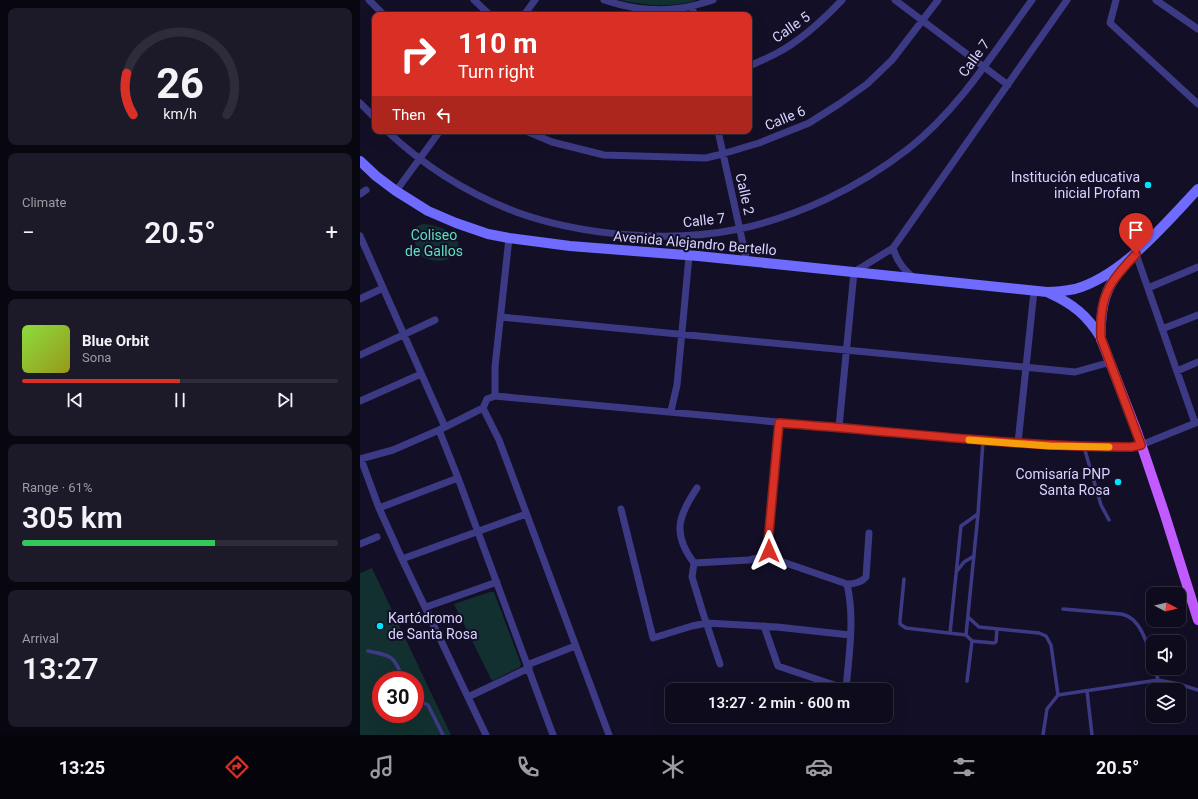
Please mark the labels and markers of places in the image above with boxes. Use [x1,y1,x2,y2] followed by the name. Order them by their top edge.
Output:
[1011,169,1140,201] place label: Institución educativa inicial Profam
[1143,180,1153,190] marker: Institución educativa inicial Profam
[1119,213,1153,254] pin
[1015,466,1110,498] place label: Comisaría PNP Santa Rosa
[1113,477,1123,487] marker: Comisaría PNP Santa Rosa
[388,610,478,642] place label: Kartódromo de Santa Rosa
[375,621,385,631] marker: Kartódromo de Santa Rosa

